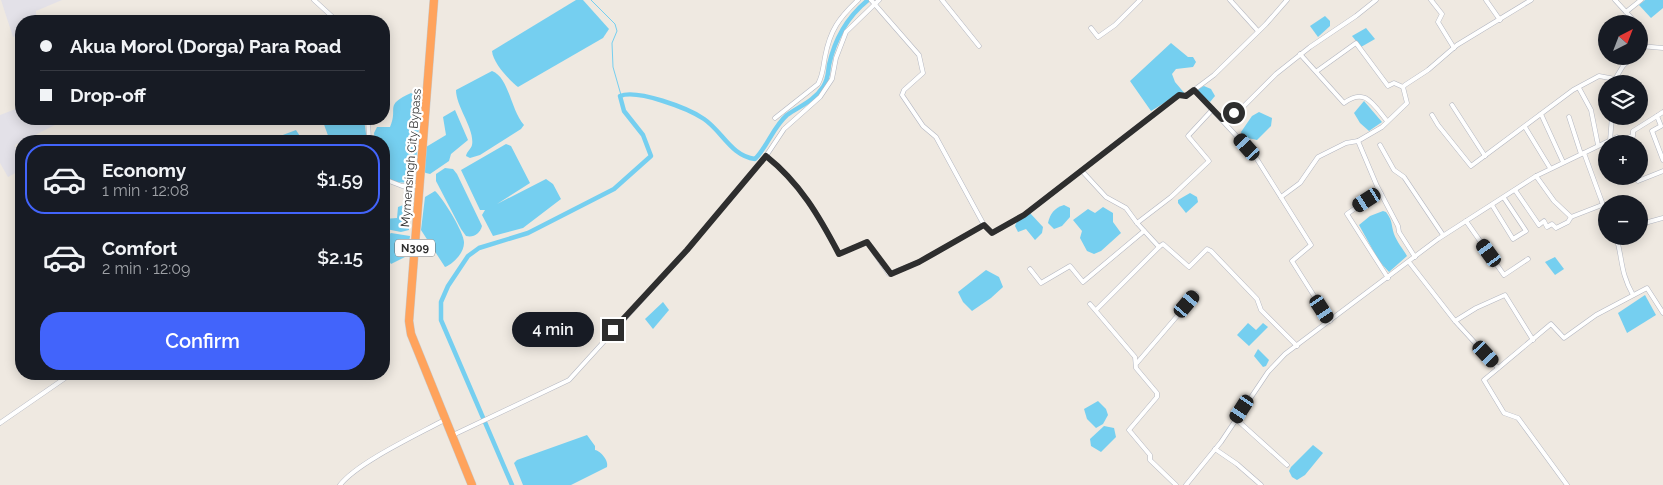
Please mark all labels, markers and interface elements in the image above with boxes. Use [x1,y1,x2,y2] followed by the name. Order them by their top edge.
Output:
[1598,15,1648,65] north arrow
[1598,15,1648,245] map controls
[70,35,341,57] text: Akua Morol (Dorga) Para Road
[1598,75,1648,125] button: layers
[70,84,146,106] text: Drop-off
[398,88,424,228] street label: Mymensingh City Bypass
[1223,102,1245,124] route start
[1231,131,1262,163] car
[1598,135,1648,185] button: +
[42,157,87,202] icon: car
[102,159,186,181] text: Economy
[316,168,363,190] text: $1.59
[102,181,189,200] text: 1 min · 12:08
[1350,186,1383,214] car
[1598,195,1648,245] button: −
[42,235,87,280] icon: car
[1474,236,1503,270] car
[102,237,177,259] text: Comfort
[395,240,435,256] road number: N309
[317,246,363,268] text: $2.15
[102,259,190,278] text: 2 min · 12:09
[1171,288,1202,320] car
[1307,292,1336,326] car
[40,312,365,370] button: Confirm
[513,312,596,348] callout: 4 min
[602,319,624,341] route end
[532,320,574,339] text: 4 min
[1470,338,1501,370] car
[1227,392,1256,426] car

